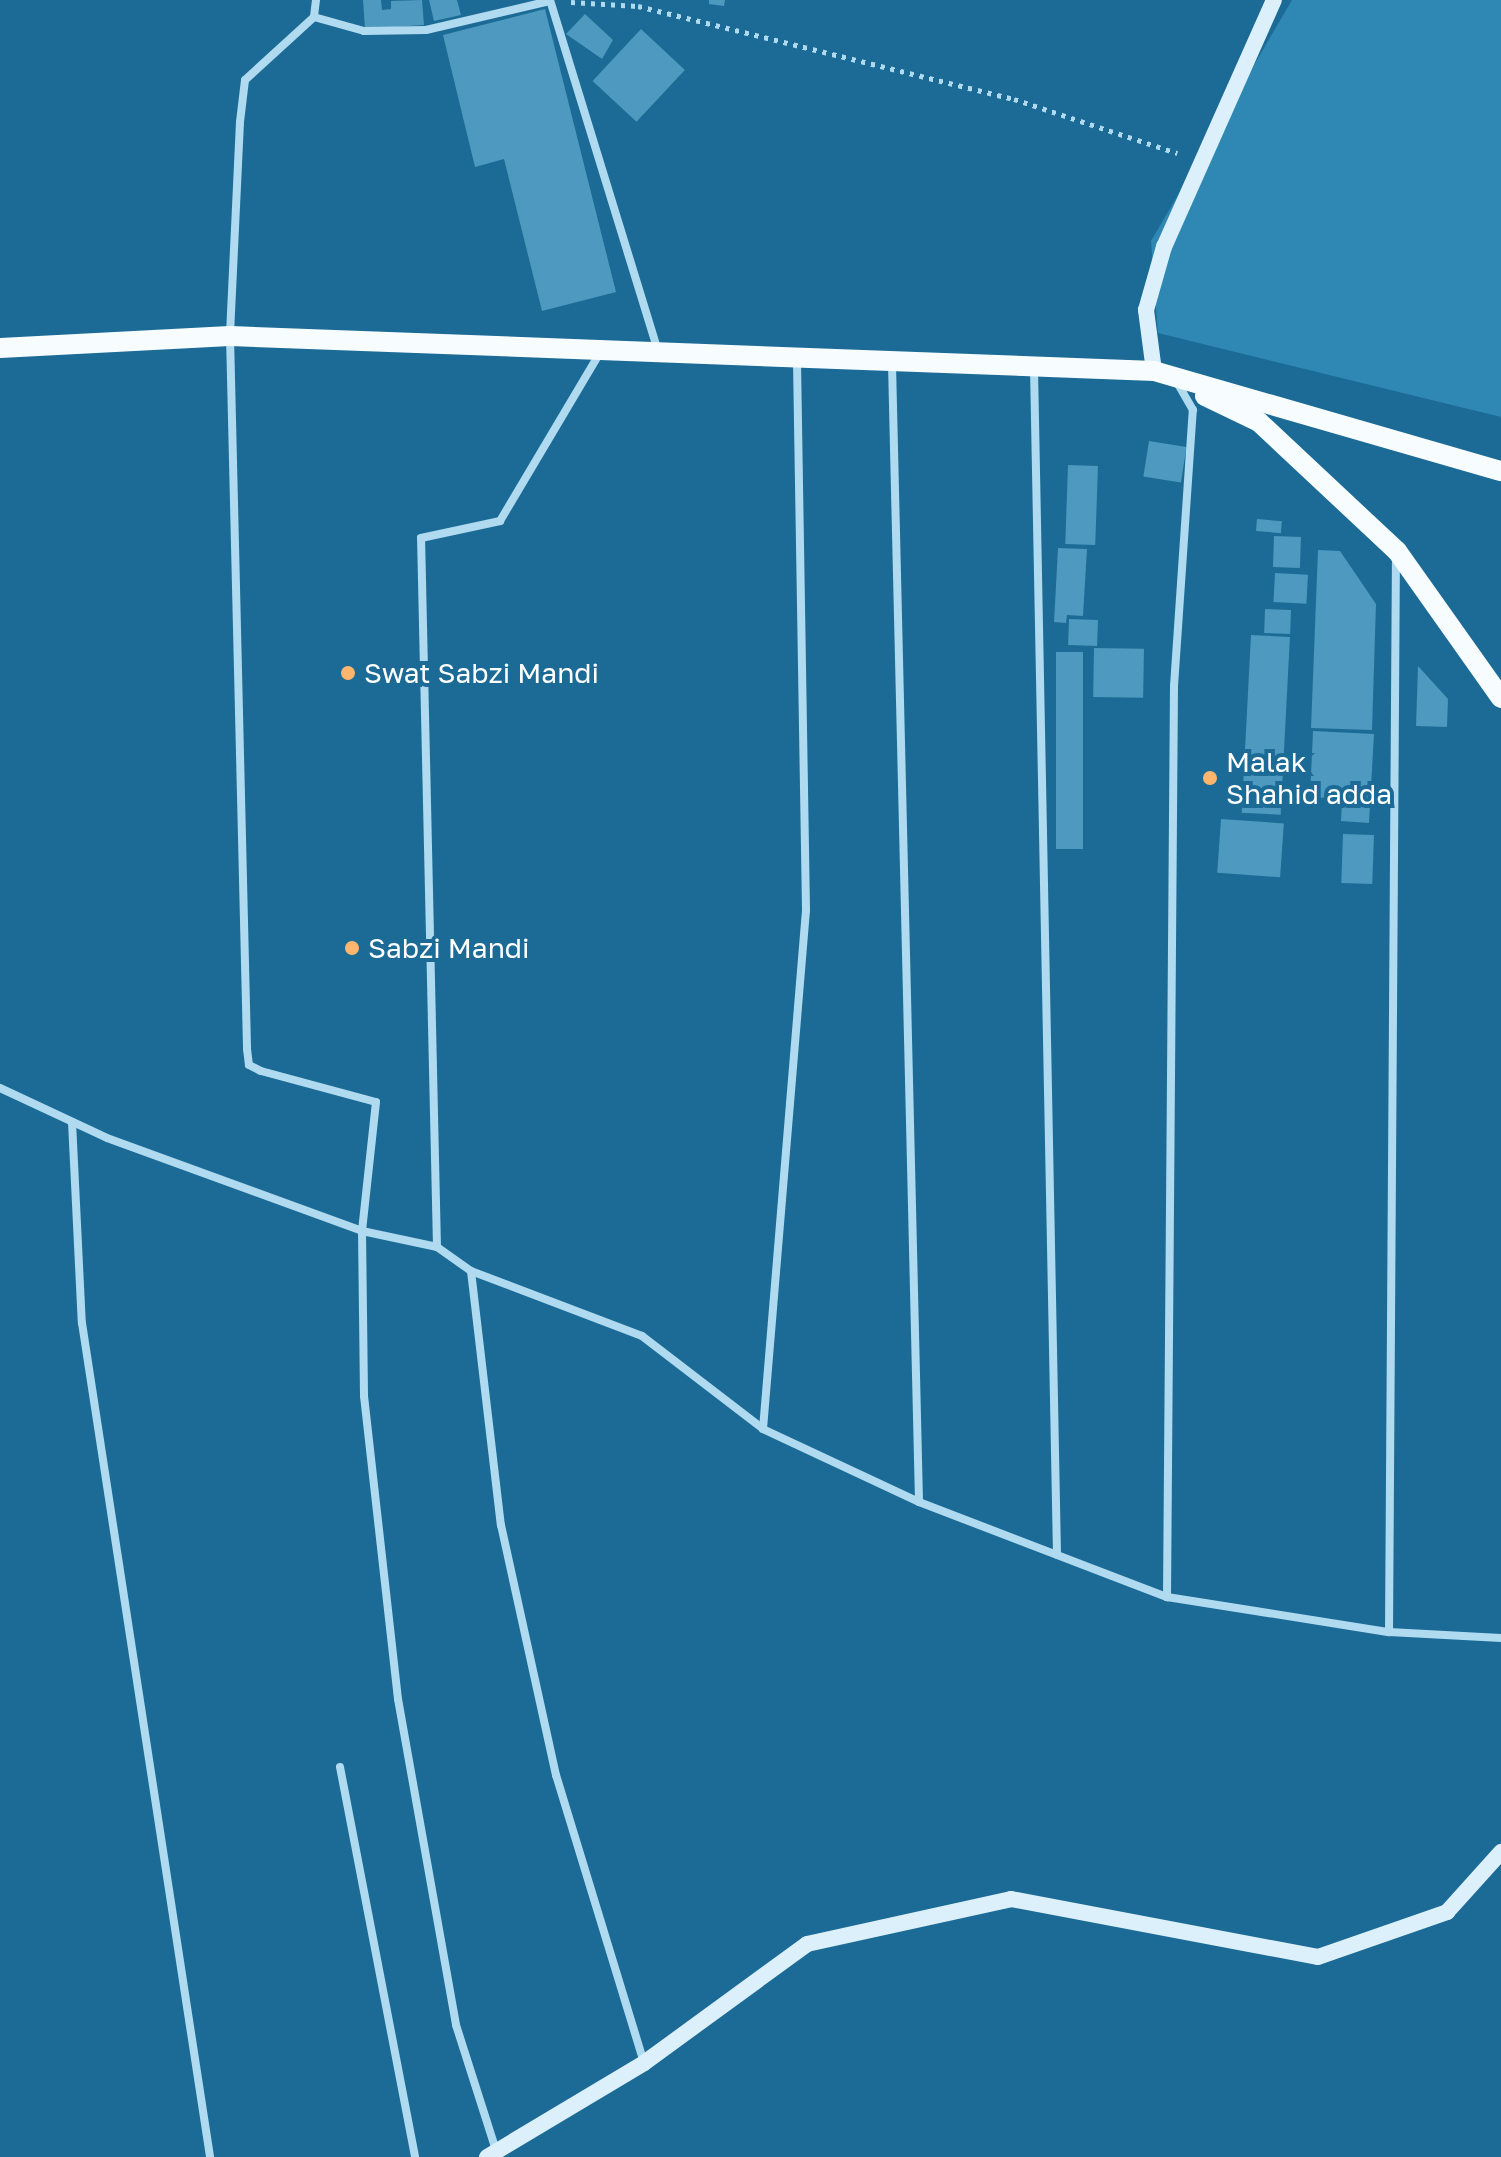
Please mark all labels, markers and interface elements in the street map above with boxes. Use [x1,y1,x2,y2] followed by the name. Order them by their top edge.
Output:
[364,656,599,690] place label: Swat Sabzi Mandi
[339,664,357,682] marker: Swat Sabzi Mandi
[1226,745,1392,811] place label: Malak Shahid adda
[1201,769,1219,787] marker: Malak Shahid adda
[368,931,530,965] place label: Sabzi Mandi
[343,939,361,957] marker: Sabzi Mandi

